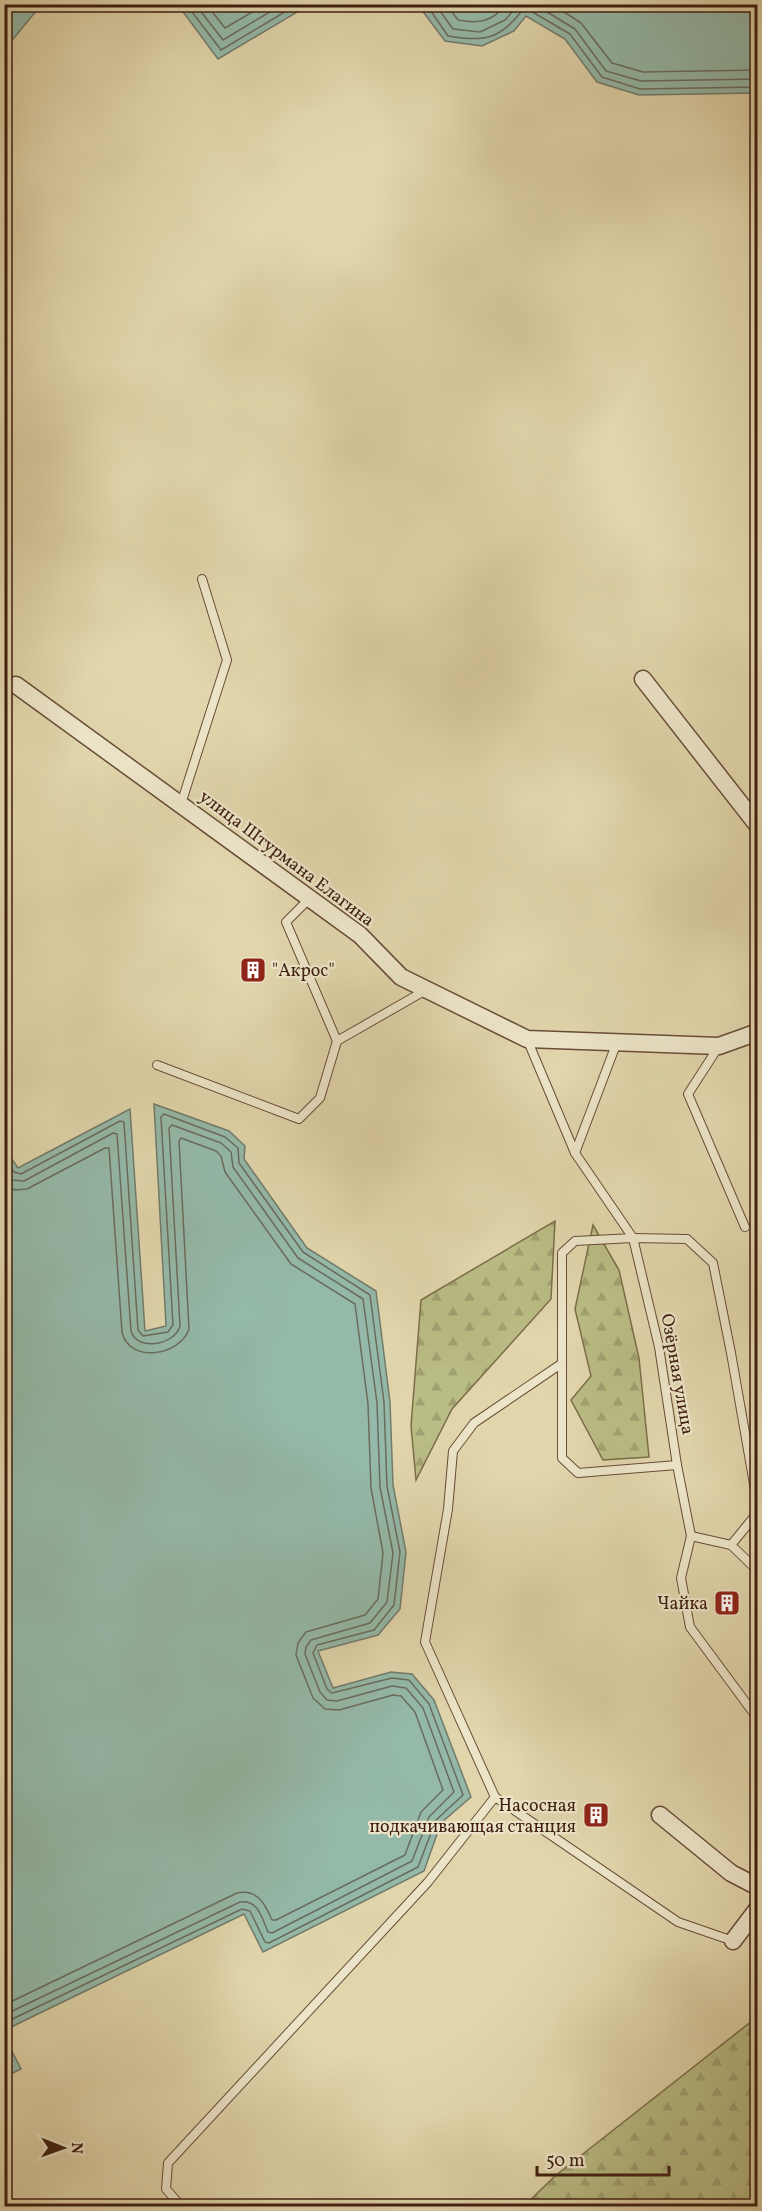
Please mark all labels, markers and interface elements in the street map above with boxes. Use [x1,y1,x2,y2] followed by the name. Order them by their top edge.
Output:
[193,785,379,933] street label: улица Штурмана Елагина
[238,955,268,985] building icon: "Акрос"
[272,959,335,984] place label: "Акрос"
[654,1312,699,1437] street label: Озёрная улица
[712,1588,742,1618] building icon: Чайка
[657,1592,708,1617] place label: Чайка
[369,1794,576,1840] place label: Насосная подкачивающая станция
[581,1800,611,1830] building icon: Насосная подкачивающая станция
[33,2118,93,2178] north arrow
[537,2139,669,2177] scale bar
[65,2142,87,2155] text: N
[546,2149,585,2174] text: 50 m

